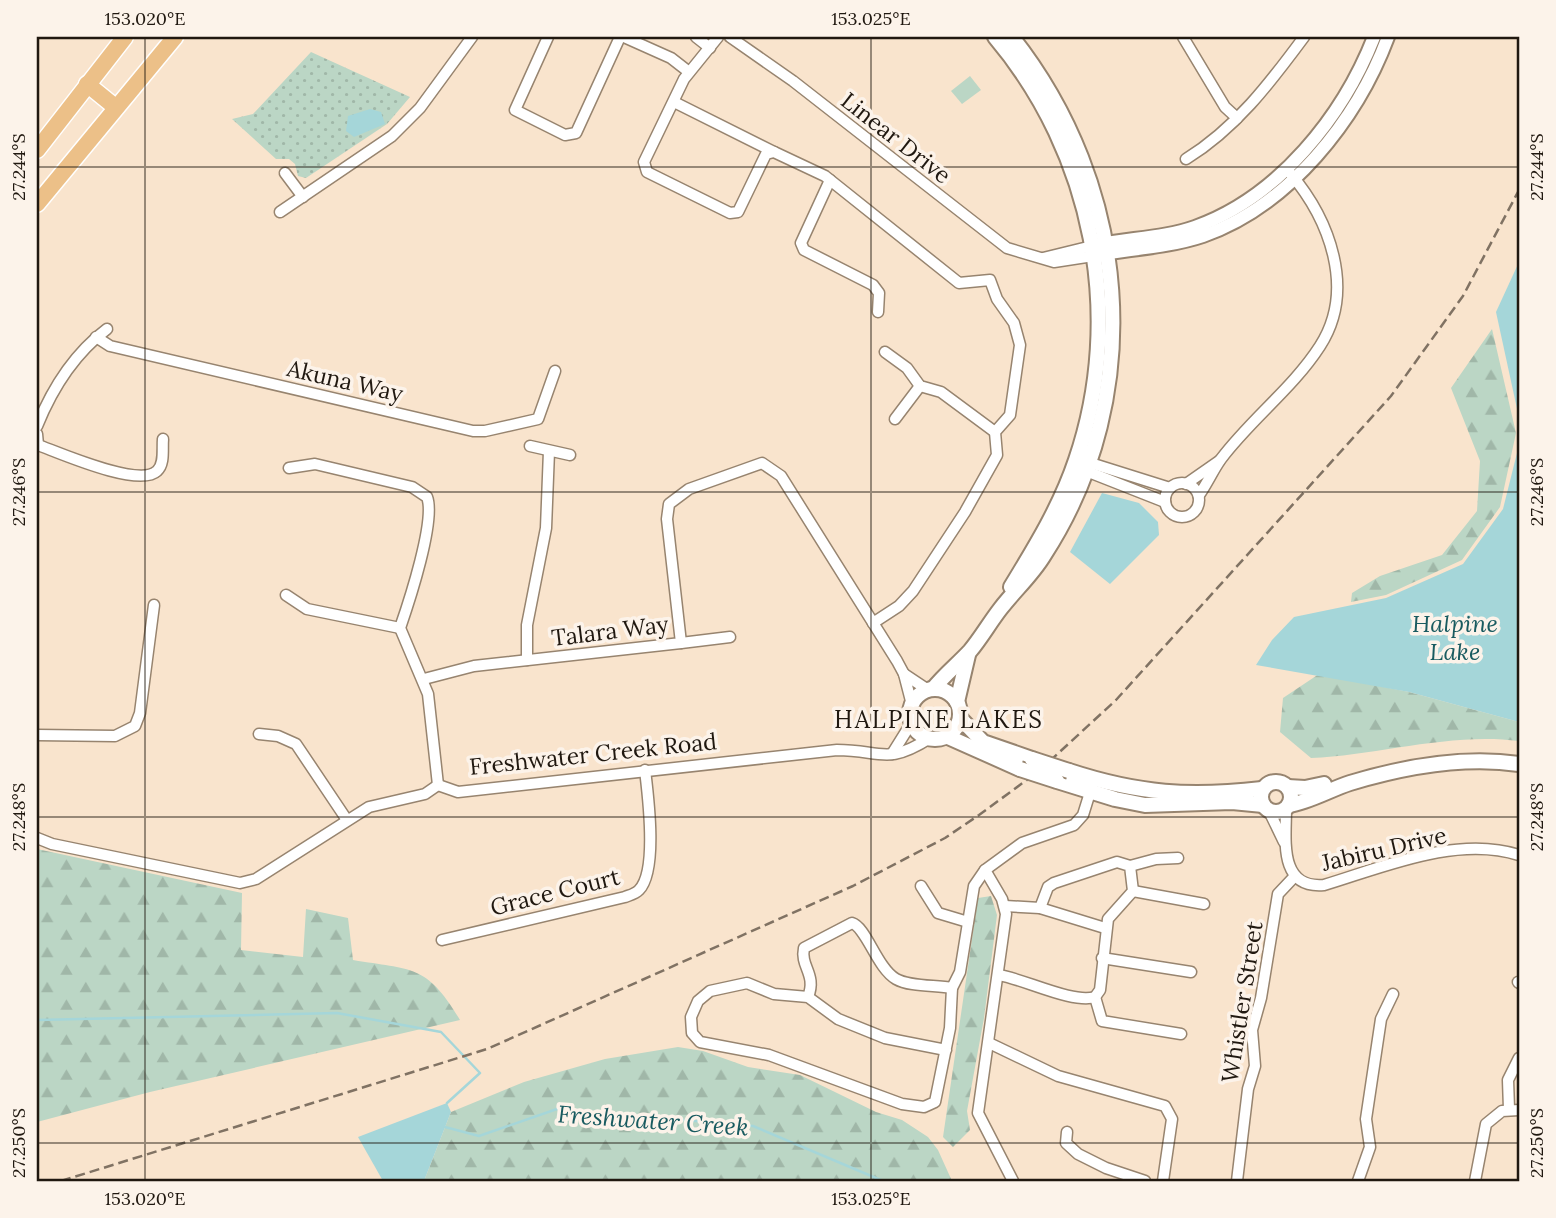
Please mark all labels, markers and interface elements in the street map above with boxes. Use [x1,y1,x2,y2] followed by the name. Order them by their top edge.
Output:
[105,7,185,30] text: 153.020°E
[831,7,911,30] text: 153.025°E
[836,86,957,190] street label: Linear Drive
[7,133,30,201] text: 27.244°S
[1525,133,1548,201] text: 27.244°S
[283,353,407,408] street label: Akuna Way
[7,458,30,526] text: 27.246°S
[1525,458,1548,526] text: 27.246°S
[1412,608,1498,667] water label: Halpine Lake
[550,609,671,652] street label: Talara Way
[834,704,1044,735] district label: HALPINE LAKES
[468,726,718,781] street label: Freshwater Creek Road
[7,783,30,851] text: 27.248°S
[1525,783,1548,851] text: 27.248°S
[1318,820,1449,877] street label: Jabiru Drive
[487,861,623,922] street label: Grace Court
[1214,919,1269,1085] street label: Whistler Street
[556,1098,750,1143] water label: Freshwater Creek
[7,1108,30,1178] text: 27.250°S
[1525,1108,1548,1178] text: 27.250°S
[105,1187,185,1210] text: 153.020°E
[831,1187,911,1210] text: 153.025°E

